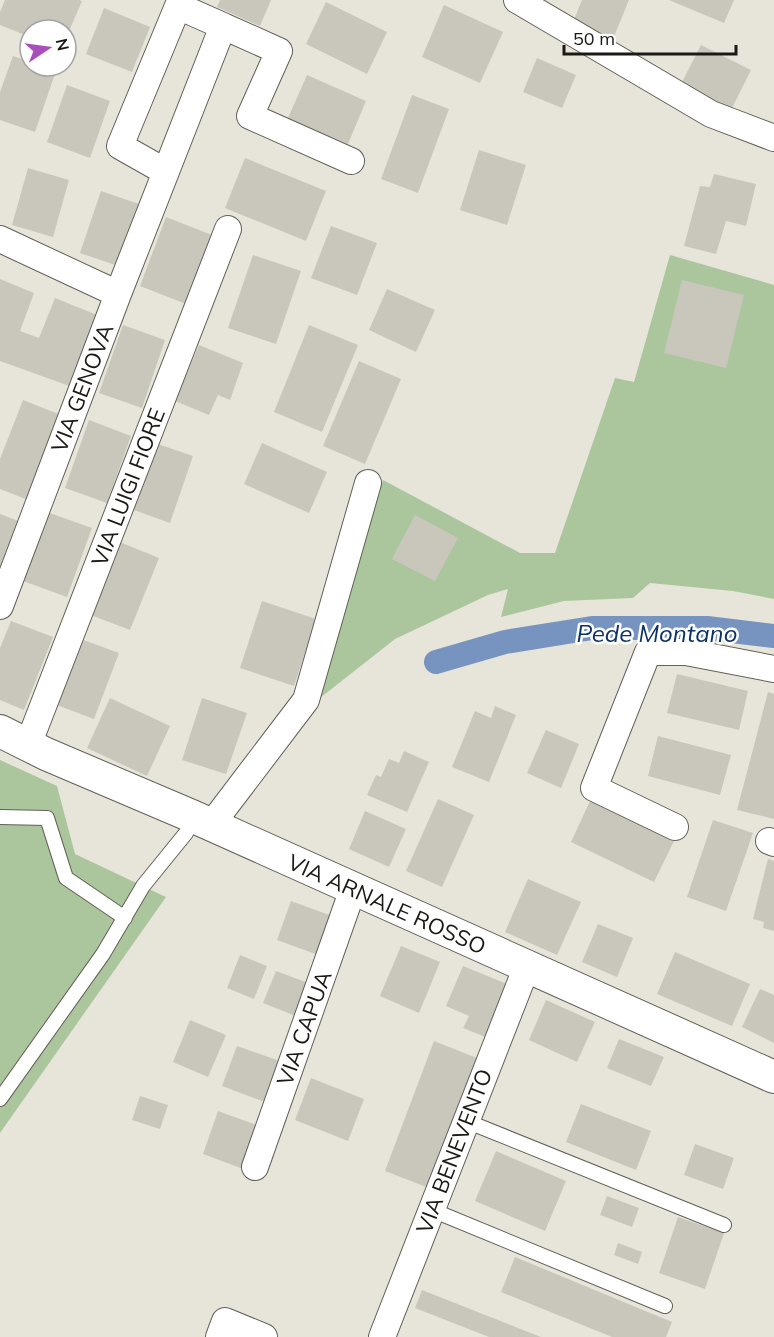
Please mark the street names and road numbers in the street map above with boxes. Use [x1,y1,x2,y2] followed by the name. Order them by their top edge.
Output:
[45,320,119,456] street label: VIA GENOVA
[85,404,171,570] street label: VIA LUIGI FIORE
[283,848,491,960] street label: VIA ARNALE ROSSO
[270,967,338,1089] street label: VIA CAPUA
[410,1065,498,1237] street label: VIA BENEVENTO

